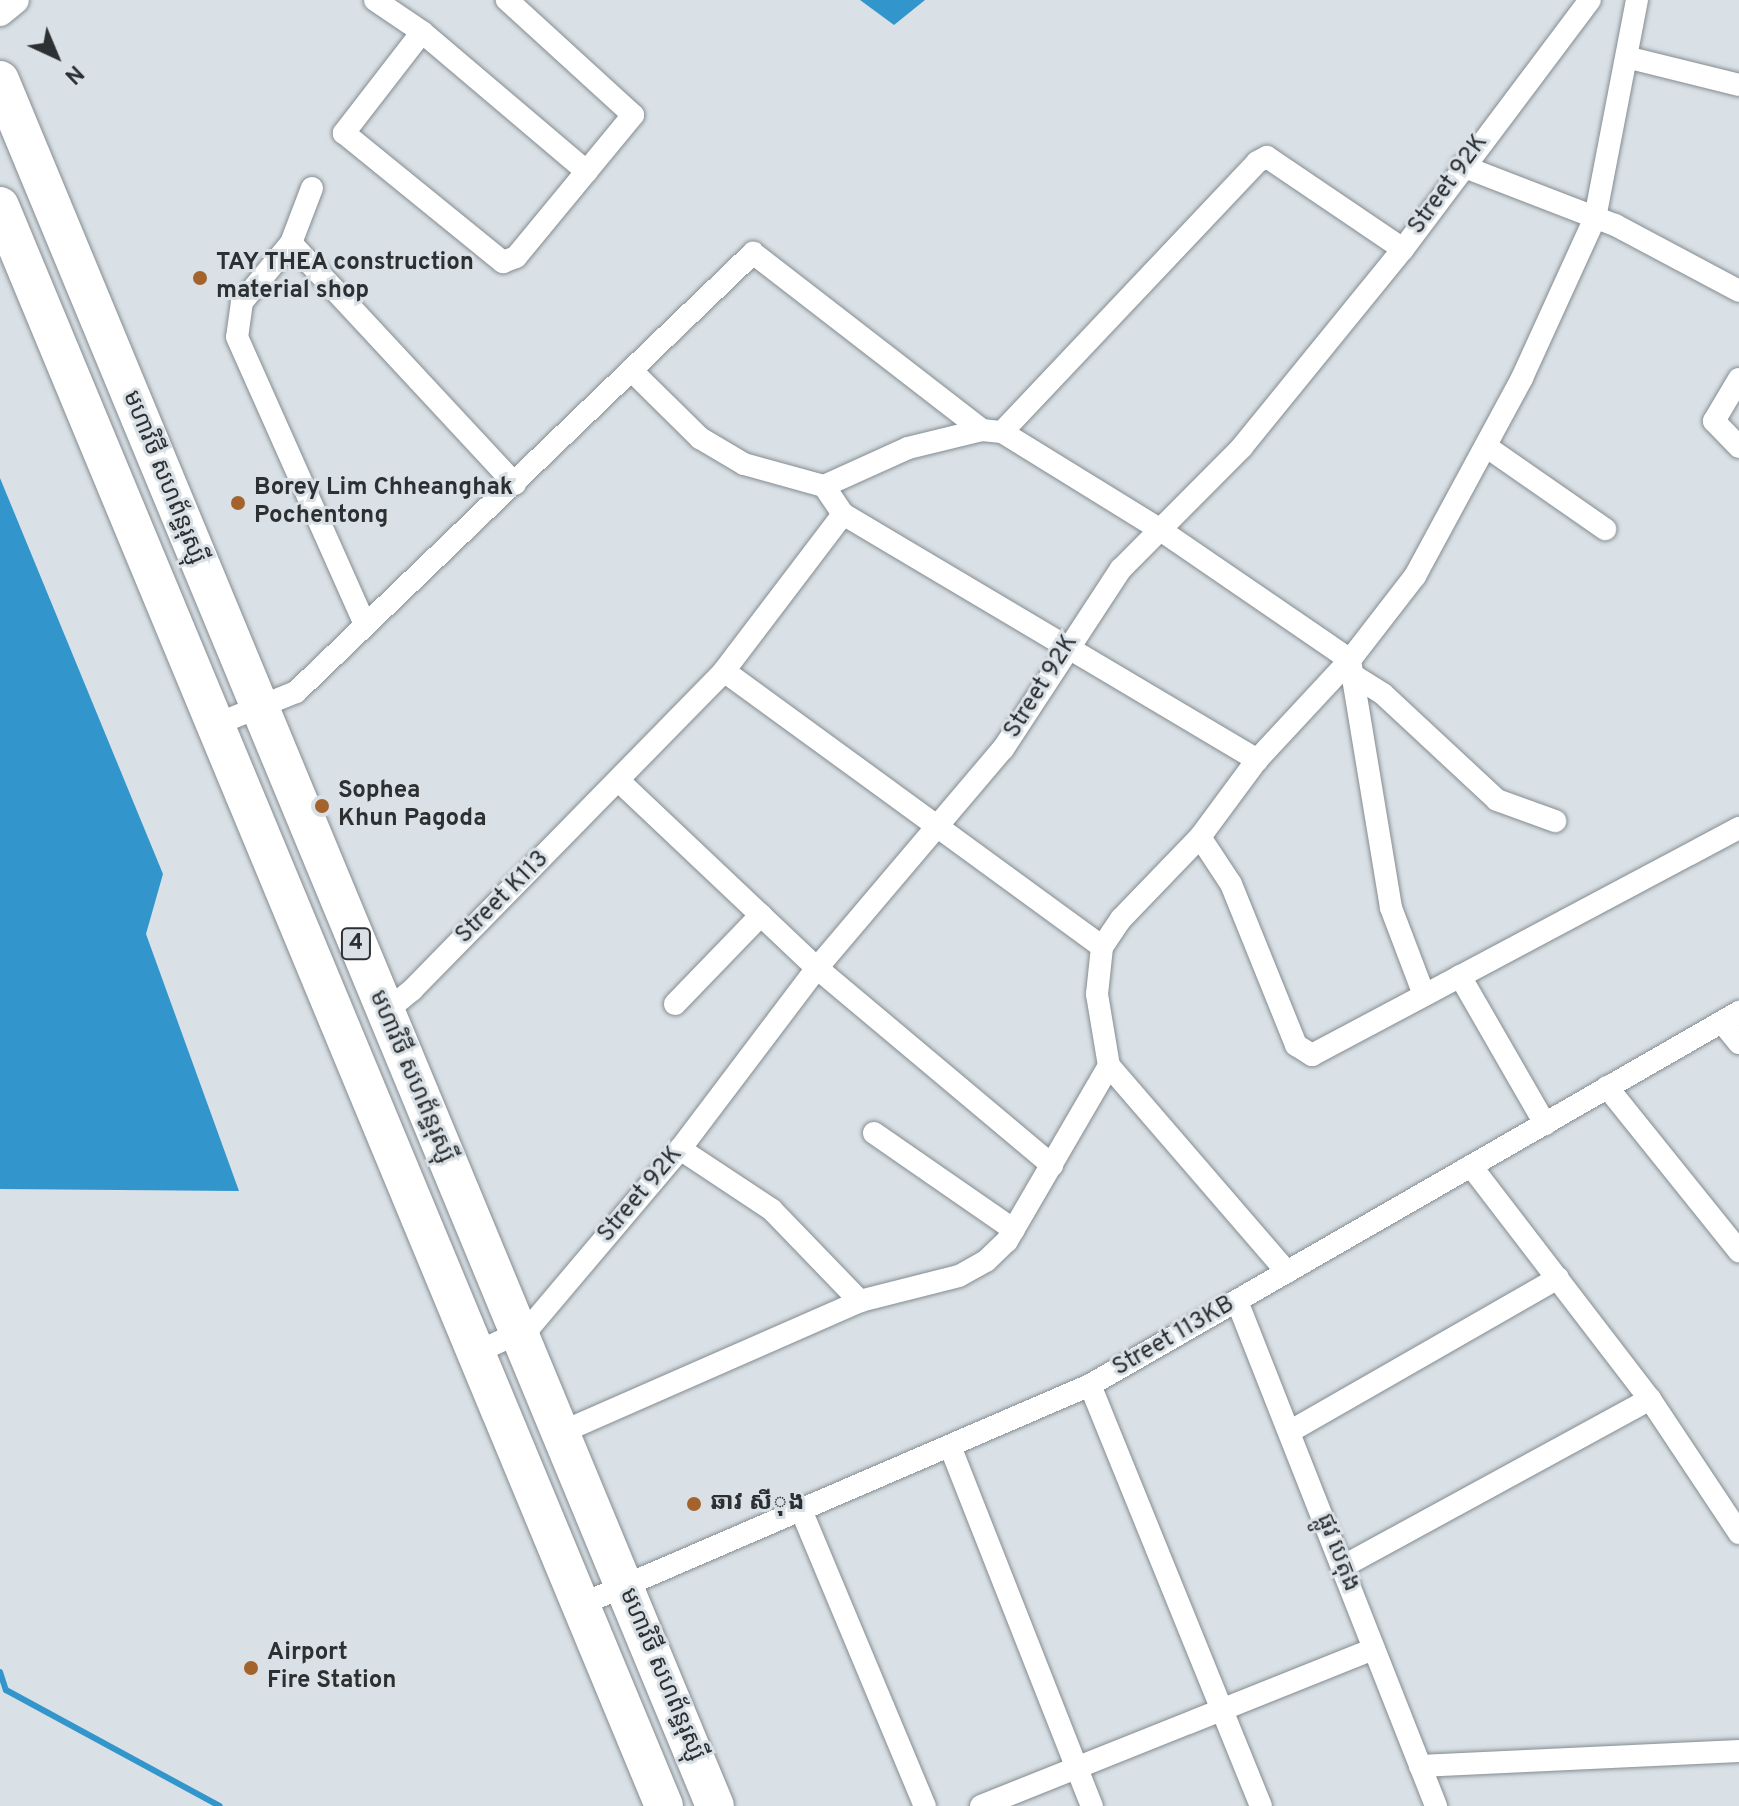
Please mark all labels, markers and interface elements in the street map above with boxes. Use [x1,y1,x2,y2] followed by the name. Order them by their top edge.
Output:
[16,16,96,96] north arrow
[58,58,88,89] text: N
[1403,129,1495,241] street label: Street 92K
[216,250,476,306] place label: TAY THEA construction material shop
[191,269,209,287] marker: TAY THEA construction material shop
[115,387,211,569] street label: មហាវិថី សហព័ន្ធរុស្ស៊ី
[254,475,513,531] place label: Borey Lim Chheanghak Pochentong
[229,494,247,512] marker: Borey Lim Chheanghak Pochentong
[999,630,1085,744] street label: Street 92K
[338,778,486,834] place label: Sophea Khun Pagoda
[313,797,331,815] marker: Sophea Khun Pagoda
[451,846,555,950] street label: Street K113
[340,926,372,962] road number: 4
[362,986,460,1168] street label: មហាវិថី សហព័ន្ធរុស្ស៊ី
[593,1141,689,1249] street label: Street 92K
[1108,1291,1240,1383] street label: Street 113KB
[710,1490,804,1518] place label: ឆាវ សីុង
[685,1495,703,1513] marker: ឆាវ សីុង
[1309,1510,1365,1596] street label: ផ្លូវ បេតុង
[612,1584,710,1766] street label: មហាវិថី សហព័ន្ធរុស្ស៊ី
[267,1640,396,1696] place label: Airport Fire Station
[242,1659,260,1677] marker: Airport Fire Station

